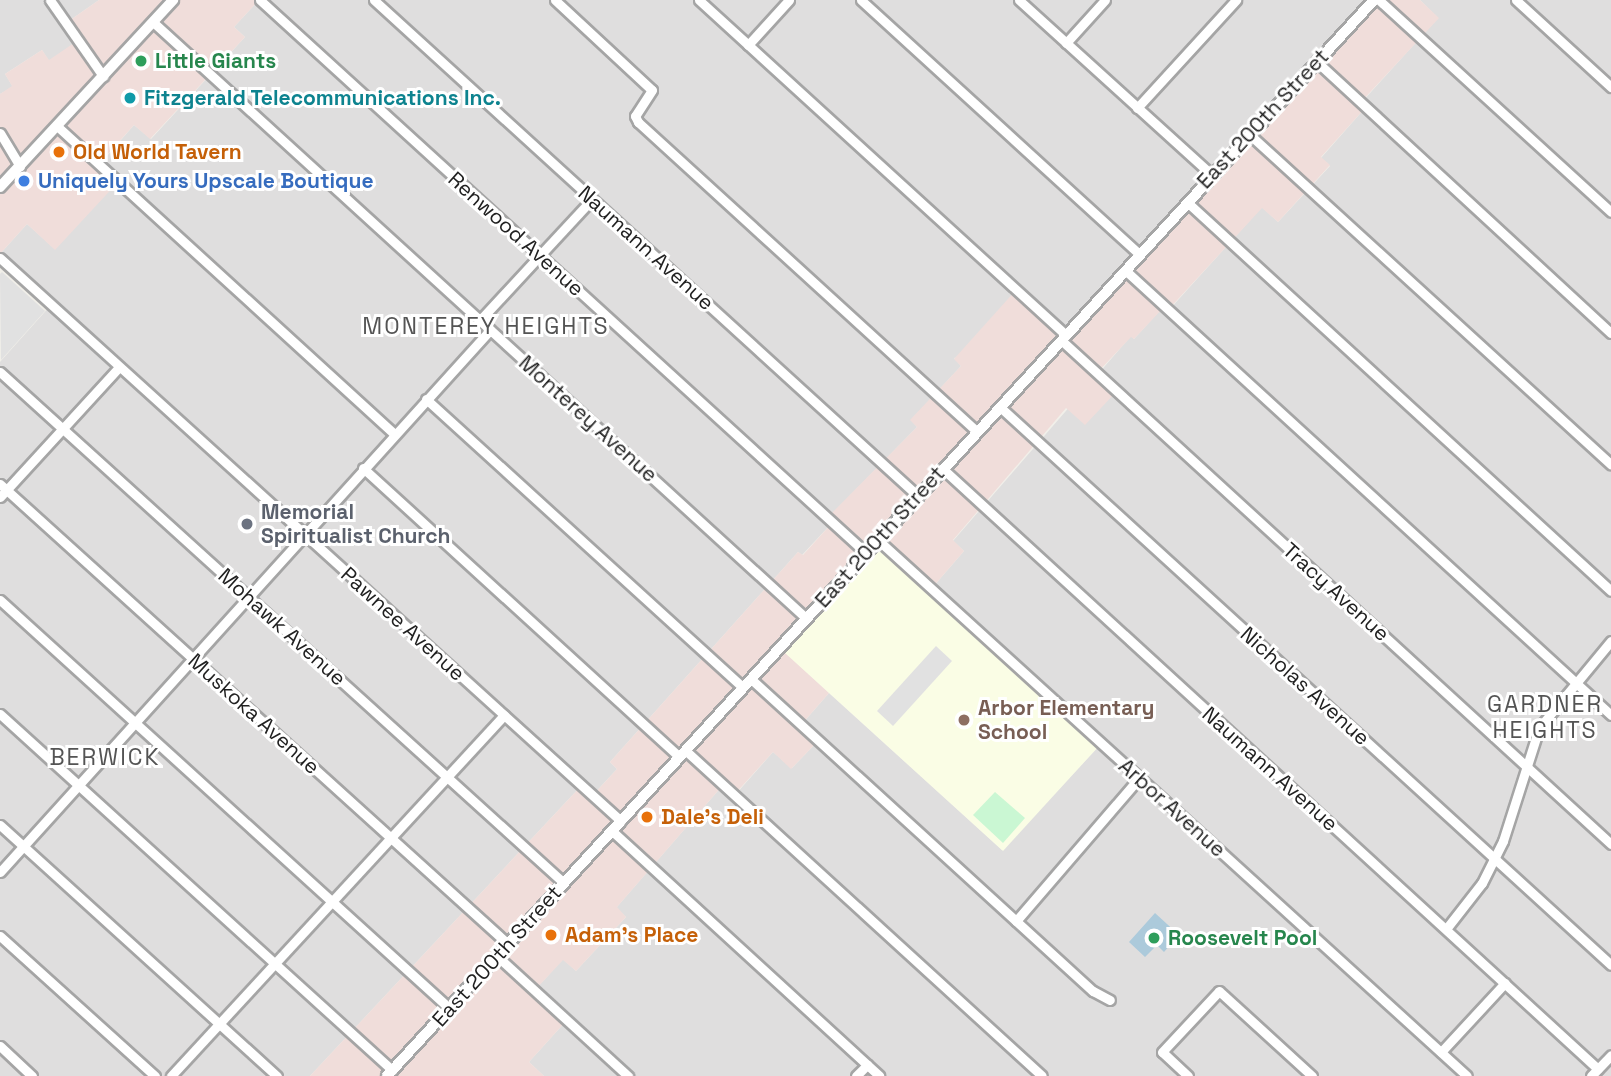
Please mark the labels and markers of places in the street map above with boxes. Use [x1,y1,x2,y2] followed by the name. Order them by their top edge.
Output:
[155,48,276,74] place label: Little Giants
[133,53,149,69] marker: Little Giants
[144,85,502,111] place label: Fitzgerald Telecommunications Inc.
[122,90,138,106] marker: Fitzgerald Telecommunications Inc.
[73,139,242,165] place label: Old World Tavern
[51,144,67,160] marker: Old World Tavern
[38,168,374,194] place label: Uniquely Yours Upscale Boutique
[16,173,32,189] marker: Uniquely Yours Upscale Boutique
[261,499,451,549] place label: Memorial Spiritualist Church
[239,516,255,532] marker: Memorial Spiritualist Church
[978,695,1155,745] place label: Arbor Elementary School
[956,712,972,728] marker: Arbor Elementary School
[661,804,764,830] place label: Dale's Deli
[639,809,655,825] marker: Dale's Deli
[565,922,698,948] place label: Adam's Place
[1168,925,1317,951] place label: Roosevelt Pool
[543,927,559,943] marker: Adam's Place
[1146,930,1162,946] marker: Roosevelt Pool

